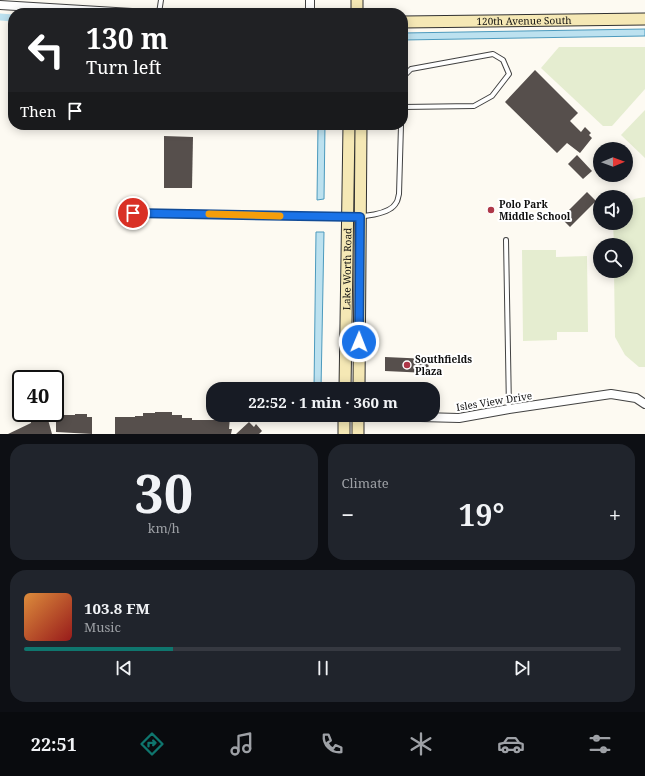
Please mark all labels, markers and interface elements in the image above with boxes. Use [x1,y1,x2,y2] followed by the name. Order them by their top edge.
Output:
[476,13,572,28] street label: 120th Avenue South
[86,19,168,57] text: 130 m
[20,24,72,76] icon: left
[86,55,161,79] text: Turn left
[64,100,86,122] icon: arrive
[20,101,56,121] text: Then
[593,142,633,182] north arrow
[593,142,633,278] map controls
[593,190,633,230] button: sound
[116,196,150,230] pin
[499,197,571,223] place label: Polo Park Middle School
[122,202,144,224] icon: arrive
[486,205,496,215] marker: Polo Park Middle School
[339,228,354,310] street label: Lake Worth Road
[593,238,633,278] button: search
[338,321,380,363] position arrow
[415,352,472,378] place label: Southfields Plaza
[402,360,412,370] marker: Southfields Plaza
[12,370,64,422] speed limit sign: 40
[455,388,533,414] street label: Isles View Drive
[248,392,398,412] text: 22:52 · 1 min · 360 m
[134,457,193,528] text: 30
[342,474,389,492] text: Climate
[459,494,504,535] text: 19°
[342,499,354,529] text: −
[609,499,621,529] text: +
[148,519,180,537] text: km/h
[84,598,150,618] text: 103.8 FM
[84,618,121,636] text: Music
[113,657,135,679] icon: previous
[312,657,334,679] icon: pause
[511,657,533,679] icon: next
[138,730,166,758] icon: directions
[228,730,256,758] icon: music
[318,730,346,758] icon: phone
[407,730,435,758] icon: climate
[497,730,525,758] icon: car
[586,730,614,758] icon: filters
[31,732,77,756] text: 22:51

